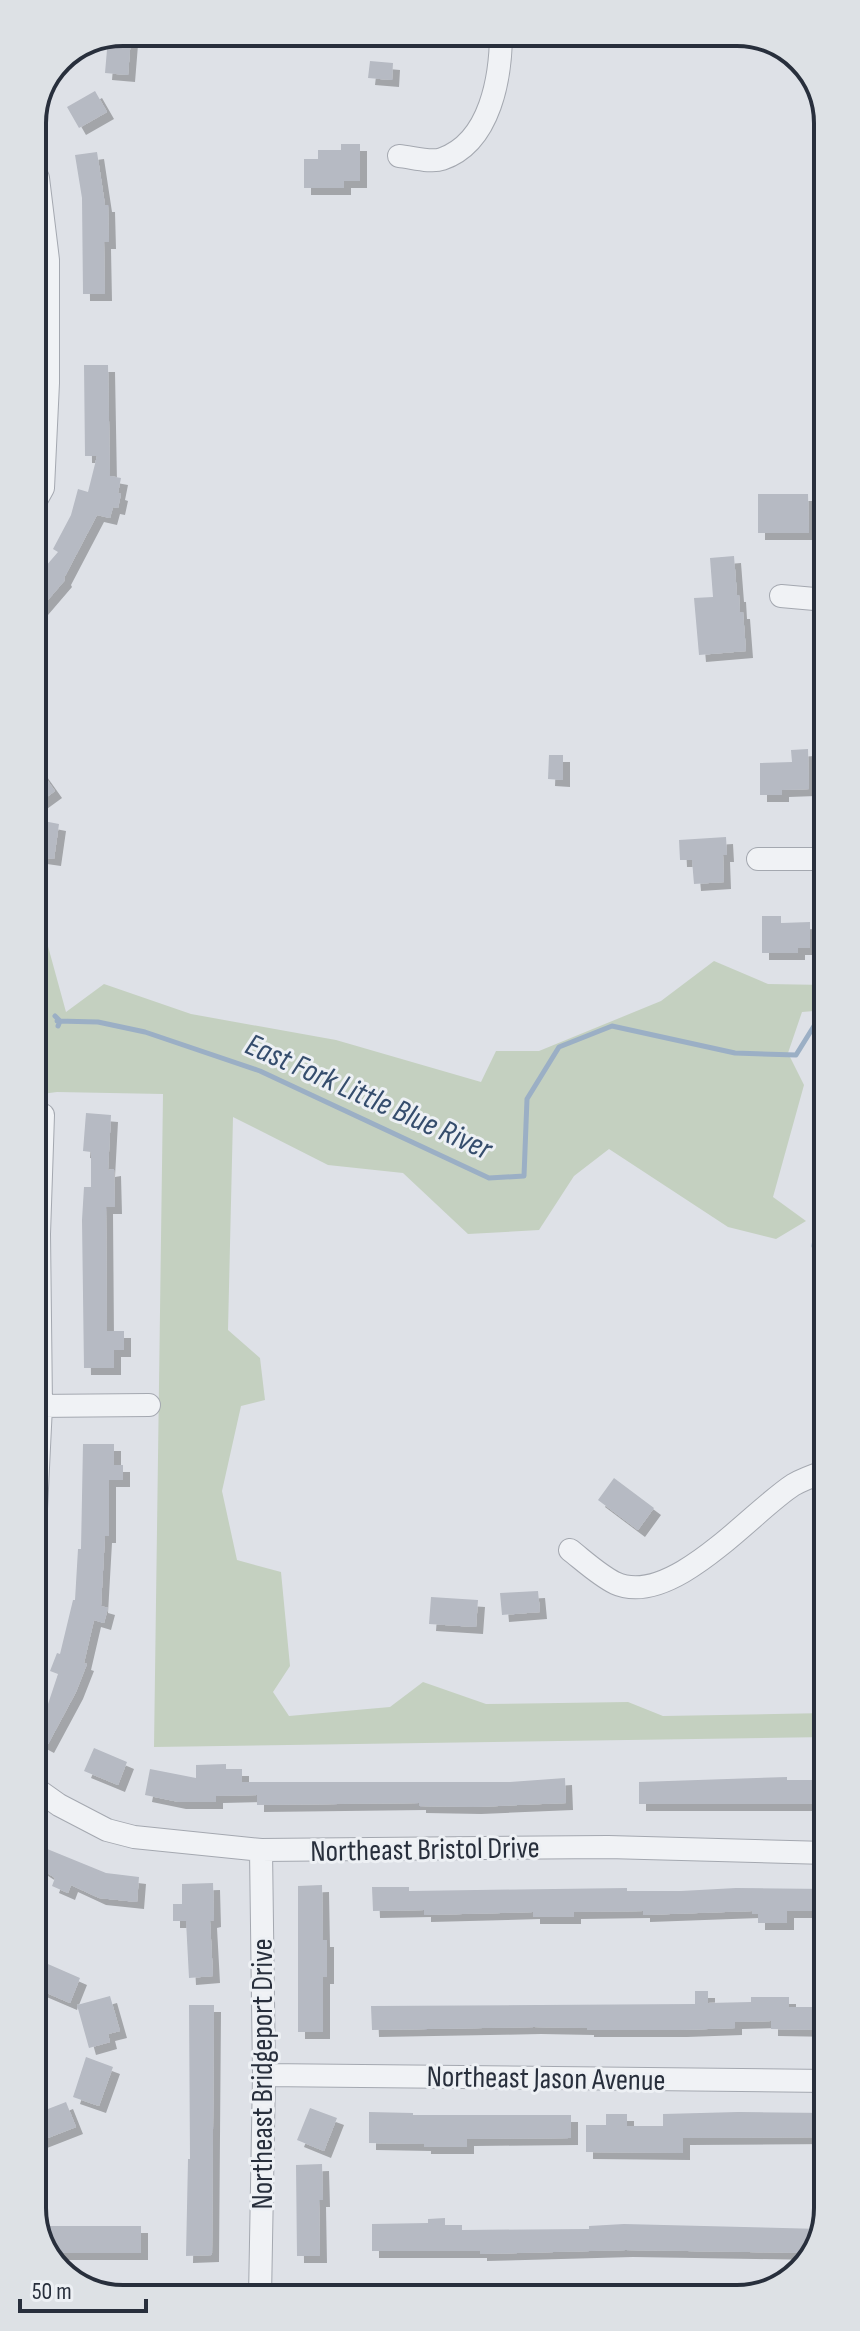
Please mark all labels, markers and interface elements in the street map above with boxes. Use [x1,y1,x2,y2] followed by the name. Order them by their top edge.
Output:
[239,1026,499,1170] water label: East Fork Little Blue River
[310,1830,540,1870] street label: Northeast Bristol Drive
[245,1938,281,2210] street label: Northeast Bridgeport Drive
[426,2059,666,2099] street label: Northeast Jason Avenue
[20,2263,146,2313] scale bar
[32,2277,72,2306] text: 50 m

